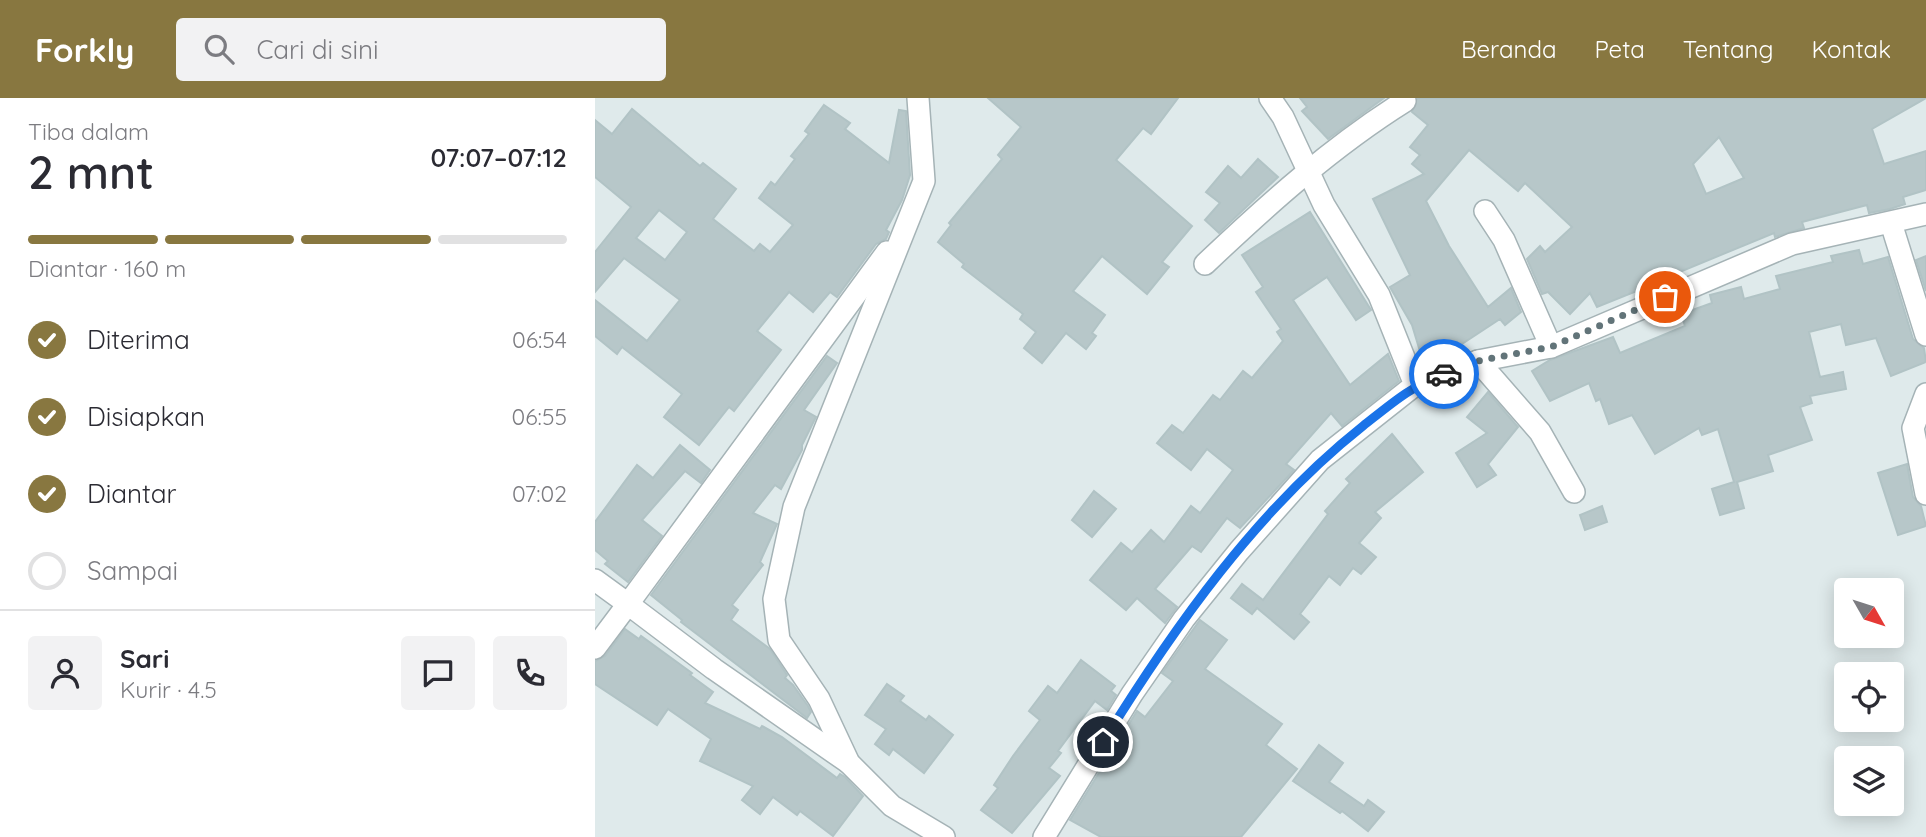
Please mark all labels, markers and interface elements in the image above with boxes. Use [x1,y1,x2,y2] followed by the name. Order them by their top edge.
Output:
[176,18,666,81] search box
[35,29,134,70] text: Forkly
[200,30,238,68] icon: search
[256,33,379,66] text: Cari di sini
[1461,34,1557,64] text: Beranda
[1595,34,1645,64] text: Peta
[1683,34,1773,64] text: Tentang
[1811,34,1891,64] text: Kontak
[28,117,149,146] text: Tiba dalam
[431,141,567,174] text: 07:07–07:12
[28,143,154,201] text: 2 mnt
[28,254,186,283] text: Diantar · 160 m
[1635,267,1695,327] pin
[1646,278,1684,316] icon: bag
[28,321,66,359] icon: check
[87,323,190,356] text: Diterima
[512,325,567,354] text: 06:54
[1409,339,1479,409] courier
[1425,355,1463,393] icon: car
[28,398,66,436] icon: check
[87,400,205,433] text: Disiapkan
[512,402,567,431] text: 06:55
[28,475,66,513] icon: check
[87,477,177,510] text: Diantar
[512,479,567,508] text: 07:02
[87,554,178,587] text: Sampai
[1834,578,1904,648] north arrow
[1834,578,1904,816] map controls
[28,636,102,710] button: person
[401,636,475,710] button: chat
[493,636,567,710] button: phone
[120,642,169,675] text: Sari
[1834,662,1904,732] button: locate
[120,675,217,704] text: Kurir · 4.5
[1073,712,1133,772] pin
[1084,723,1122,761] icon: home
[1834,746,1904,816] button: layers

